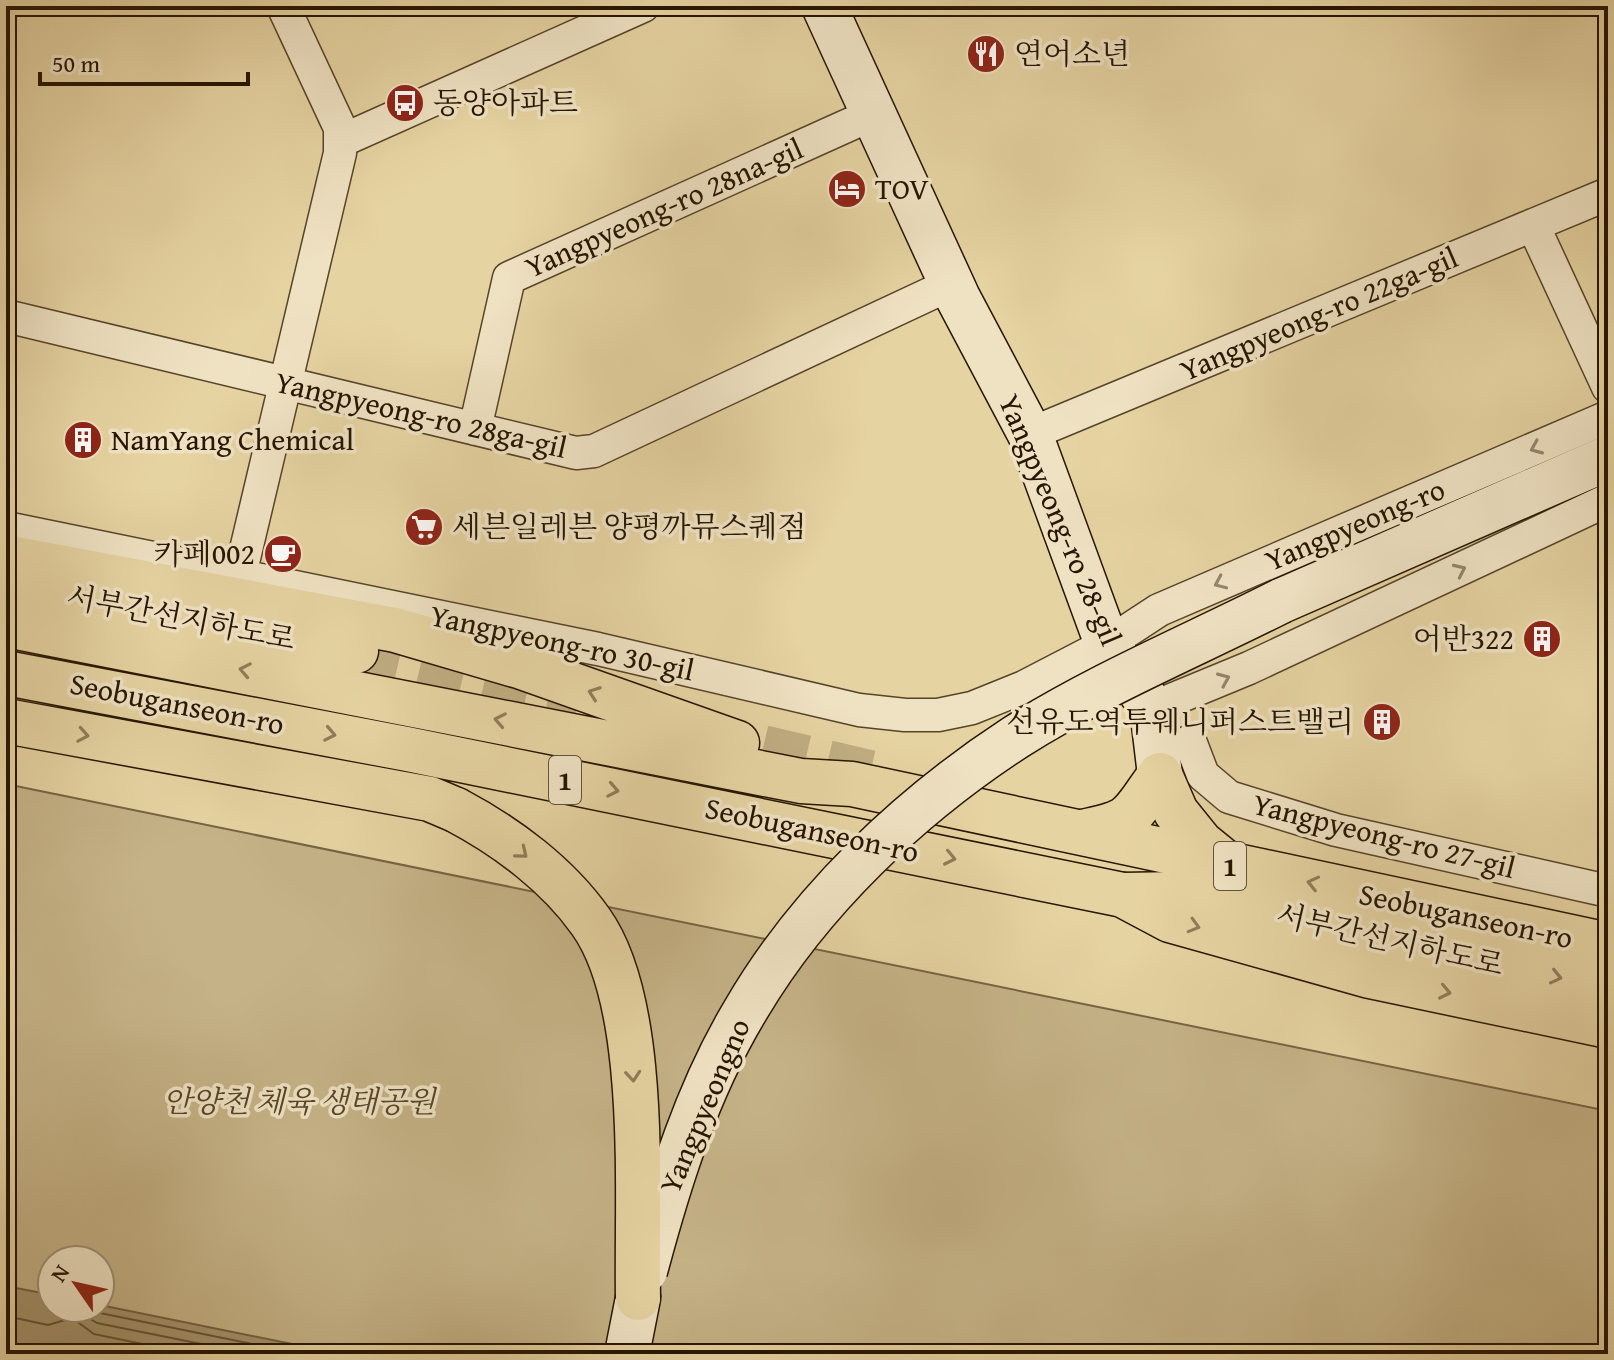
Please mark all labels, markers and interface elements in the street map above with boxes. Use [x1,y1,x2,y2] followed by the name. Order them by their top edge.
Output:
[1014,31,1130,75] place label: 연어소년
[965,33,1007,75] restaurant icon: 연어소년
[40,36,248,86] scale bar
[52,46,100,81] text: 50 m
[433,80,578,124] place label: 동양아파트
[384,82,426,124] bus stop icon: 동양아파트
[518,126,810,288] street label: Yangpyeong-ro 28na-gil
[875,166,929,210] place label: TOV
[826,168,868,210] hotel icon: TOV
[1173,235,1464,392] street label: Yangpyeong-ro 22ga-gil
[271,359,571,469] street label: Yangpyeong-ro 28ga-gil
[988,387,1134,652] street label: Yangpyeong-ro 28-gil
[111,417,354,461] place label: NamYang Chemical
[62,419,104,461] building icon: NamYang Chemical
[1530,438,1544,454] one-way arrow
[1258,466,1451,582] street label: Yangpyeong-ro
[452,504,806,548] place label: 세븐일레븐 양평까뮤스퀘점
[403,506,445,548] supermarket icon: 세븐일레븐 양평까뮤스퀘점
[154,531,255,575] place label: 카페002
[262,533,304,575] cafe icon: 카페002
[1452,564,1467,580] one-way arrow
[63,573,299,661] street label: 서부간선지하도로
[1214,574,1228,590] one-way arrow
[426,593,698,692] street label: Yangpyeong-ro 30-gil
[1413,616,1514,660] place label: 어반322
[1521,618,1563,660] building icon: 어반322
[66,661,288,745] street label: Seobuganseon-ro
[239,662,252,679] one-way arrow
[1216,672,1230,688] one-way arrow
[588,687,602,703] one-way arrow
[1006,699,1354,743] place label: 선유도역투웨니퍼스트밸리
[1361,701,1403,743] building icon: 선유도역투웨니퍼스트밸리
[494,712,507,729] one-way arrow
[324,724,337,741] one-way arrow
[76,726,90,743] one-way arrow
[549,756,581,804] road number: 1
[606,780,620,797] one-way arrow
[1248,781,1520,889] street label: Yangpyeong-ro 27-gil
[701,785,923,873] street label: Seobuganseon-ro
[1214,842,1246,890] road number: 1
[513,843,528,857] one-way arrow
[943,849,957,866] one-way arrow
[1355,871,1577,959] street label: Seobuganseon-ro
[1306,875,1320,892] one-way arrow
[1272,892,1508,987] street label: 서부간선지하도로
[1186,917,1200,934] one-way arrow
[1548,968,1562,985] one-way arrow
[1439,982,1452,999] one-way arrow
[647,1011,761,1200] street label: Yangpyeongno
[624,1070,641,1083] one-way arrow
[163,1079,437,1123] park label: 안양천 체육 생태공원
[36,1244,116,1324] north arrow
[42,1258,77,1288] text: N

